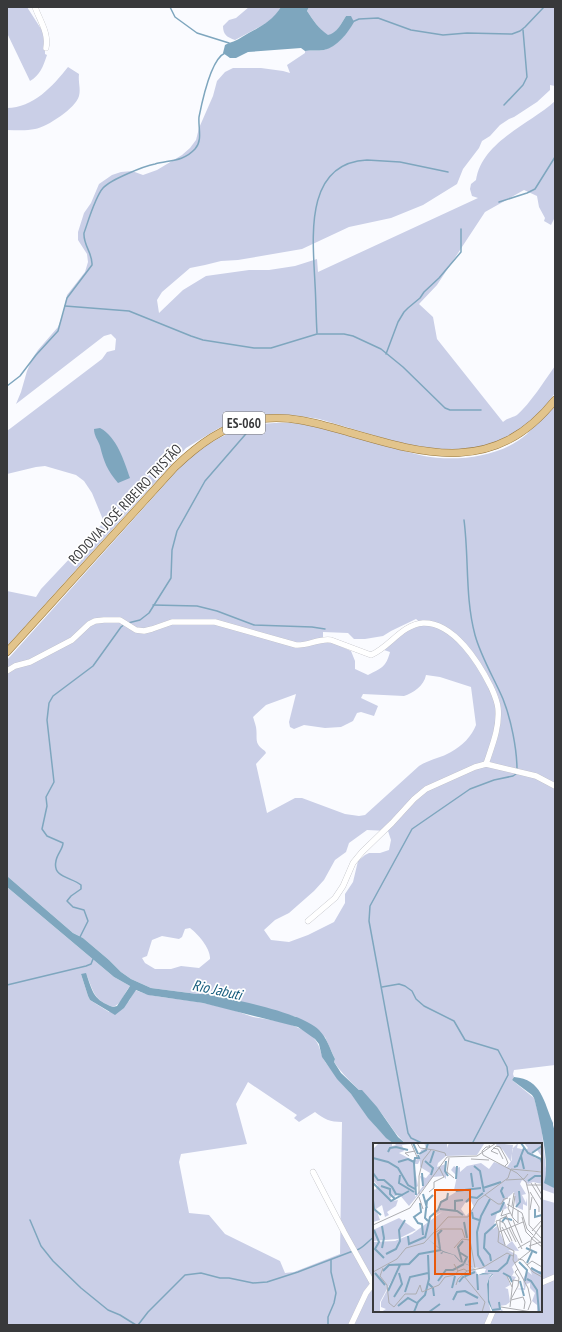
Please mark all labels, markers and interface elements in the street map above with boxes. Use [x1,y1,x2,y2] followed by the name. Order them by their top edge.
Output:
[223,412,265,434] road number: ES-060
[65,440,186,568] street label: RODOVIA JOSÉ RIBEIRO TRISTÃO
[191,975,245,1004] water label: Rio Jabuti
[373,1143,542,1312] inset map

